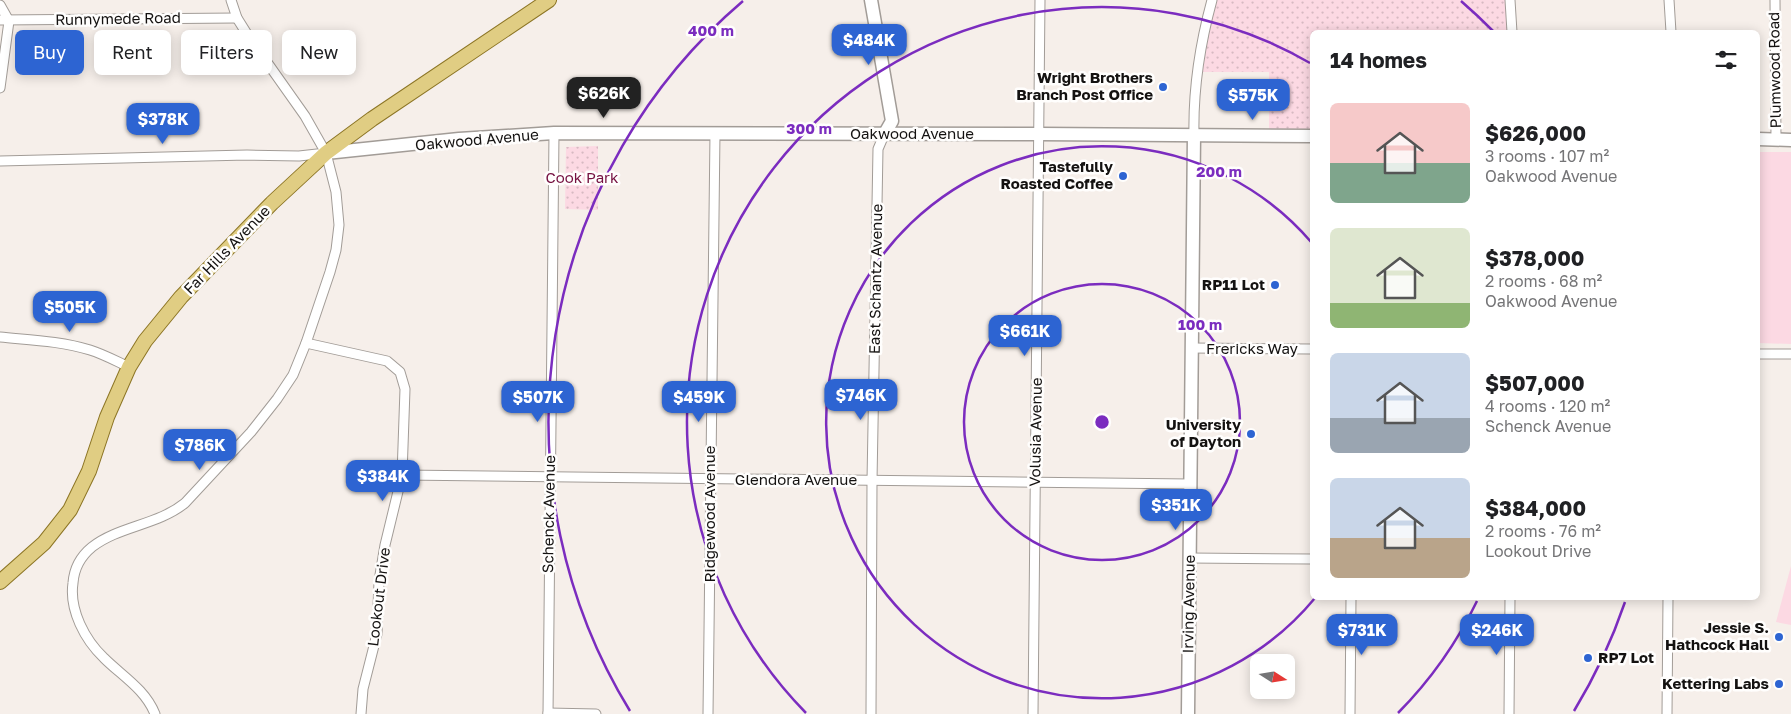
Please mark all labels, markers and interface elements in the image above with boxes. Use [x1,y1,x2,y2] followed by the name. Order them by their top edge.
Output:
[55,8,181,28] street label: Runnymede Road
[1764,12,1784,128] street label: Plumwood Road
[688,21,734,39] text: 400 m
[834,23,904,66] pin: $484K
[15,30,84,75] chip: Buy
[94,30,171,75] chip: Rent
[181,30,272,75] chip: Filters
[282,30,356,75] chip: New
[843,30,895,50] text: $484K
[1712,46,1740,74] icon: filters
[1330,47,1427,73] text: 14 homes
[1016,68,1153,103] place label: Wright Brothers Branch Post Office
[569,76,639,119] pin: $626K
[1218,78,1288,121] pin: $575K
[1157,81,1169,93] marker: Wright Brothers Branch Post Office
[578,83,630,103] text: $626K
[1228,85,1278,105] text: $575K
[128,102,198,145] pin: $378K
[137,109,189,129] text: $378K
[786,119,832,137] text: 300 m
[1485,120,1586,146] text: $626,000
[1370,123,1430,183] icon: home
[850,124,974,142] street label: Oakwood Avenue
[414,125,540,153] street label: Oakwood Avenue
[1485,146,1609,166] text: 3 rooms · 107 m²
[1001,157,1113,192] place label: Tastefully Roasted Coffee
[1196,162,1242,180] text: 200 m
[1485,166,1617,186] text: Oakwood Avenue
[546,168,619,186] park label: Cook Park
[1117,170,1129,182] marker: Tastefully Roasted Coffee
[179,201,273,297] street label: Far Hills Avenue
[865,203,885,354] street label: East Schantz Avenue
[1485,245,1584,271] text: $378,000
[1370,248,1430,308] icon: home
[1485,271,1602,291] text: 2 rooms · 68 m²
[1202,275,1265,293] place label: RP11 Lot
[1269,279,1281,291] marker: RP11 Lot
[35,290,105,333] pin: $505K
[1485,291,1617,311] text: Oakwood Avenue
[44,297,96,317] text: $505K
[990,314,1060,357] pin: $661K
[1178,315,1222,333] text: 100 m
[1000,321,1050,341] text: $661K
[1206,339,1299,357] street label: Frericks Way
[1485,370,1585,396] text: $507,000
[1370,373,1430,433] icon: home
[1025,377,1045,487] street label: Volusia Avenue
[826,378,896,421] pin: $746K
[503,380,573,423] pin: $507K
[664,380,734,423] pin: $459K
[835,385,887,405] text: $746K
[512,387,564,407] text: $507K
[673,387,725,407] text: $459K
[1485,396,1610,416] text: 4 rooms · 120 m²
[1093,413,1111,431] centre of rings
[1166,415,1241,450] place label: University of Dayton
[1485,416,1611,436] text: Schenck Avenue
[165,428,235,471] pin: $786K
[1245,428,1257,440] marker: University of Dayton
[174,435,226,455] text: $786K
[700,445,718,583] street label: Ridgewood Avenue
[538,454,558,573] street label: Schenck Avenue
[348,460,418,502] pin: $384K
[357,466,409,486] text: $384K
[735,470,857,488] street label: Glendora Avenue
[1141,488,1211,531] pin: $351K
[1151,495,1201,515] text: $351K
[1485,495,1586,521] text: $384,000
[1370,498,1430,558] icon: home
[1485,521,1601,541] text: 2 rooms · 76 m²
[1485,541,1591,561] text: Lookout Drive
[363,546,393,647] street label: Lookout Drive
[1178,554,1198,653] street label: Irving Avenue
[1327,614,1397,656] pin: $731K
[1462,614,1532,656] pin: $246K
[1665,618,1769,653] place label: Jessie S. Hathcock Hall
[1337,620,1387,640] text: $731K
[1471,620,1523,640] text: $246K
[1773,631,1785,643] marker: Jessie S. Hathcock Hall
[1598,648,1654,666] place label: RP7 Lot
[1582,652,1594,664] marker: RP7 Lot
[1250,654,1295,699] north arrow
[1250,654,1295,699] map controls
[1662,674,1769,692] place label: Kettering Labs
[1773,678,1785,690] marker: Kettering Labs

